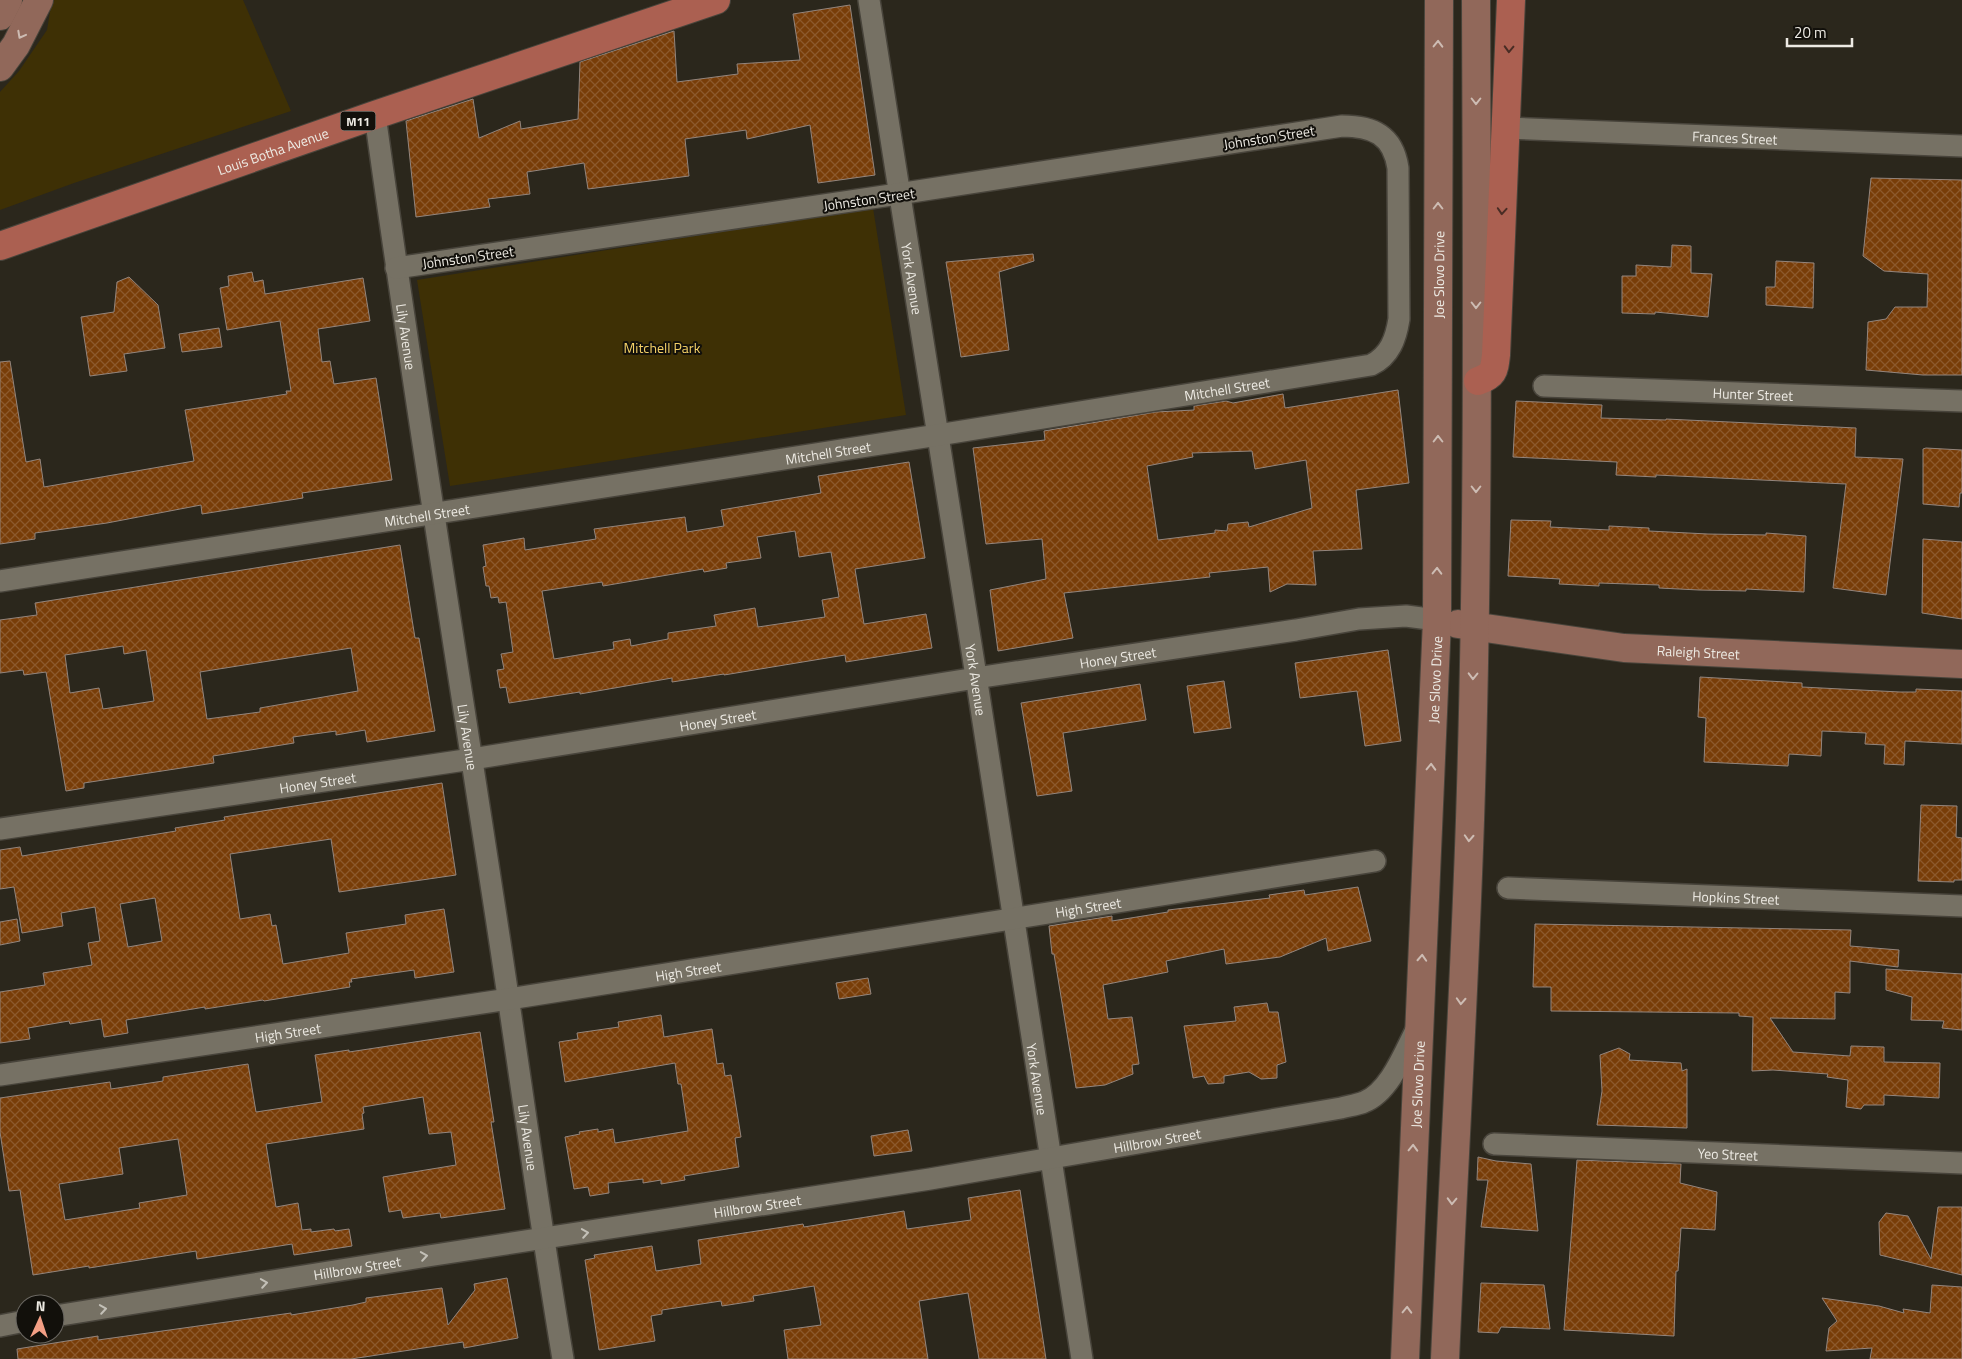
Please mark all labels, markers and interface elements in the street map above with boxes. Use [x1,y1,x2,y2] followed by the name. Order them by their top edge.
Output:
[1787,15,1852,47] scale bar
[1794,21,1827,44] text: 20 m
[17,30,27,39] one-way arrow
[1433,40,1443,48] one-way arrow
[1504,45,1514,53] one-way arrow
[1471,97,1482,105] one-way arrow
[340,112,376,130] road number: M11
[1222,119,1316,155] street label: Johnston Street
[214,122,331,180] street label: Louis Botha Avenue
[1692,125,1778,149] street label: Frances Street
[822,182,916,216] street label: Johnston Street
[1433,202,1443,210] one-way arrow
[1496,207,1507,215] one-way arrow
[1427,231,1449,318] street label: Joe Slovo Drive
[421,240,515,274] street label: Johnston Street
[896,241,929,316] street label: York Avenue
[392,302,422,371] street label: Lily Avenue
[1471,302,1481,309] one-way arrow
[624,337,701,358] park label: Mitchell Park
[1183,371,1271,406] street label: Mitchell Street
[1712,382,1794,405] street label: Hunter Street
[784,435,872,469] street label: Mitchell Street
[1433,435,1443,442] one-way arrow
[1471,485,1481,493] one-way arrow
[383,498,471,532] street label: Mitchell Street
[1432,567,1442,574] one-way arrow
[1422,636,1447,724] street label: Joe Slovo Drive
[1656,639,1740,664] street label: Raleigh Street
[1078,641,1158,673] street label: Honey Street
[961,642,992,717] street label: York Avenue
[1468,672,1478,680] one-way arrow
[453,702,484,772] street label: Lily Avenue
[678,703,758,736] street label: Honey Street
[1426,763,1436,771] one-way arrow
[278,766,357,798] street label: Honey Street
[1464,835,1474,843] one-way arrow
[1692,885,1780,909] street label: Hopkins Street
[1054,891,1123,922] street label: High Street
[1416,954,1427,962] one-way arrow
[654,955,723,986] street label: High Street
[1456,997,1467,1005] one-way arrow
[253,1017,322,1047] street label: High Street
[1405,1040,1429,1128] street label: Joe Slovo Drive
[1022,1041,1054,1116] street label: York Avenue
[513,1103,544,1172] street label: Lily Avenue
[1112,1122,1202,1158] street label: Hillbrow Street
[1697,1142,1758,1165] street label: Yeo Street
[1408,1144,1419,1152] one-way arrow
[712,1188,803,1223] street label: Hillbrow Street
[1446,1197,1457,1205] one-way arrow
[581,1228,589,1239] one-way arrow
[312,1250,402,1285] street label: Hillbrow Street
[420,1252,428,1262] one-way arrow
[259,1278,268,1288] one-way arrow
[15,1294,65,1344] north arrow
[35,1295,46,1316] text: N
[99,1304,107,1314] one-way arrow
[1401,1306,1412,1314] one-way arrow

